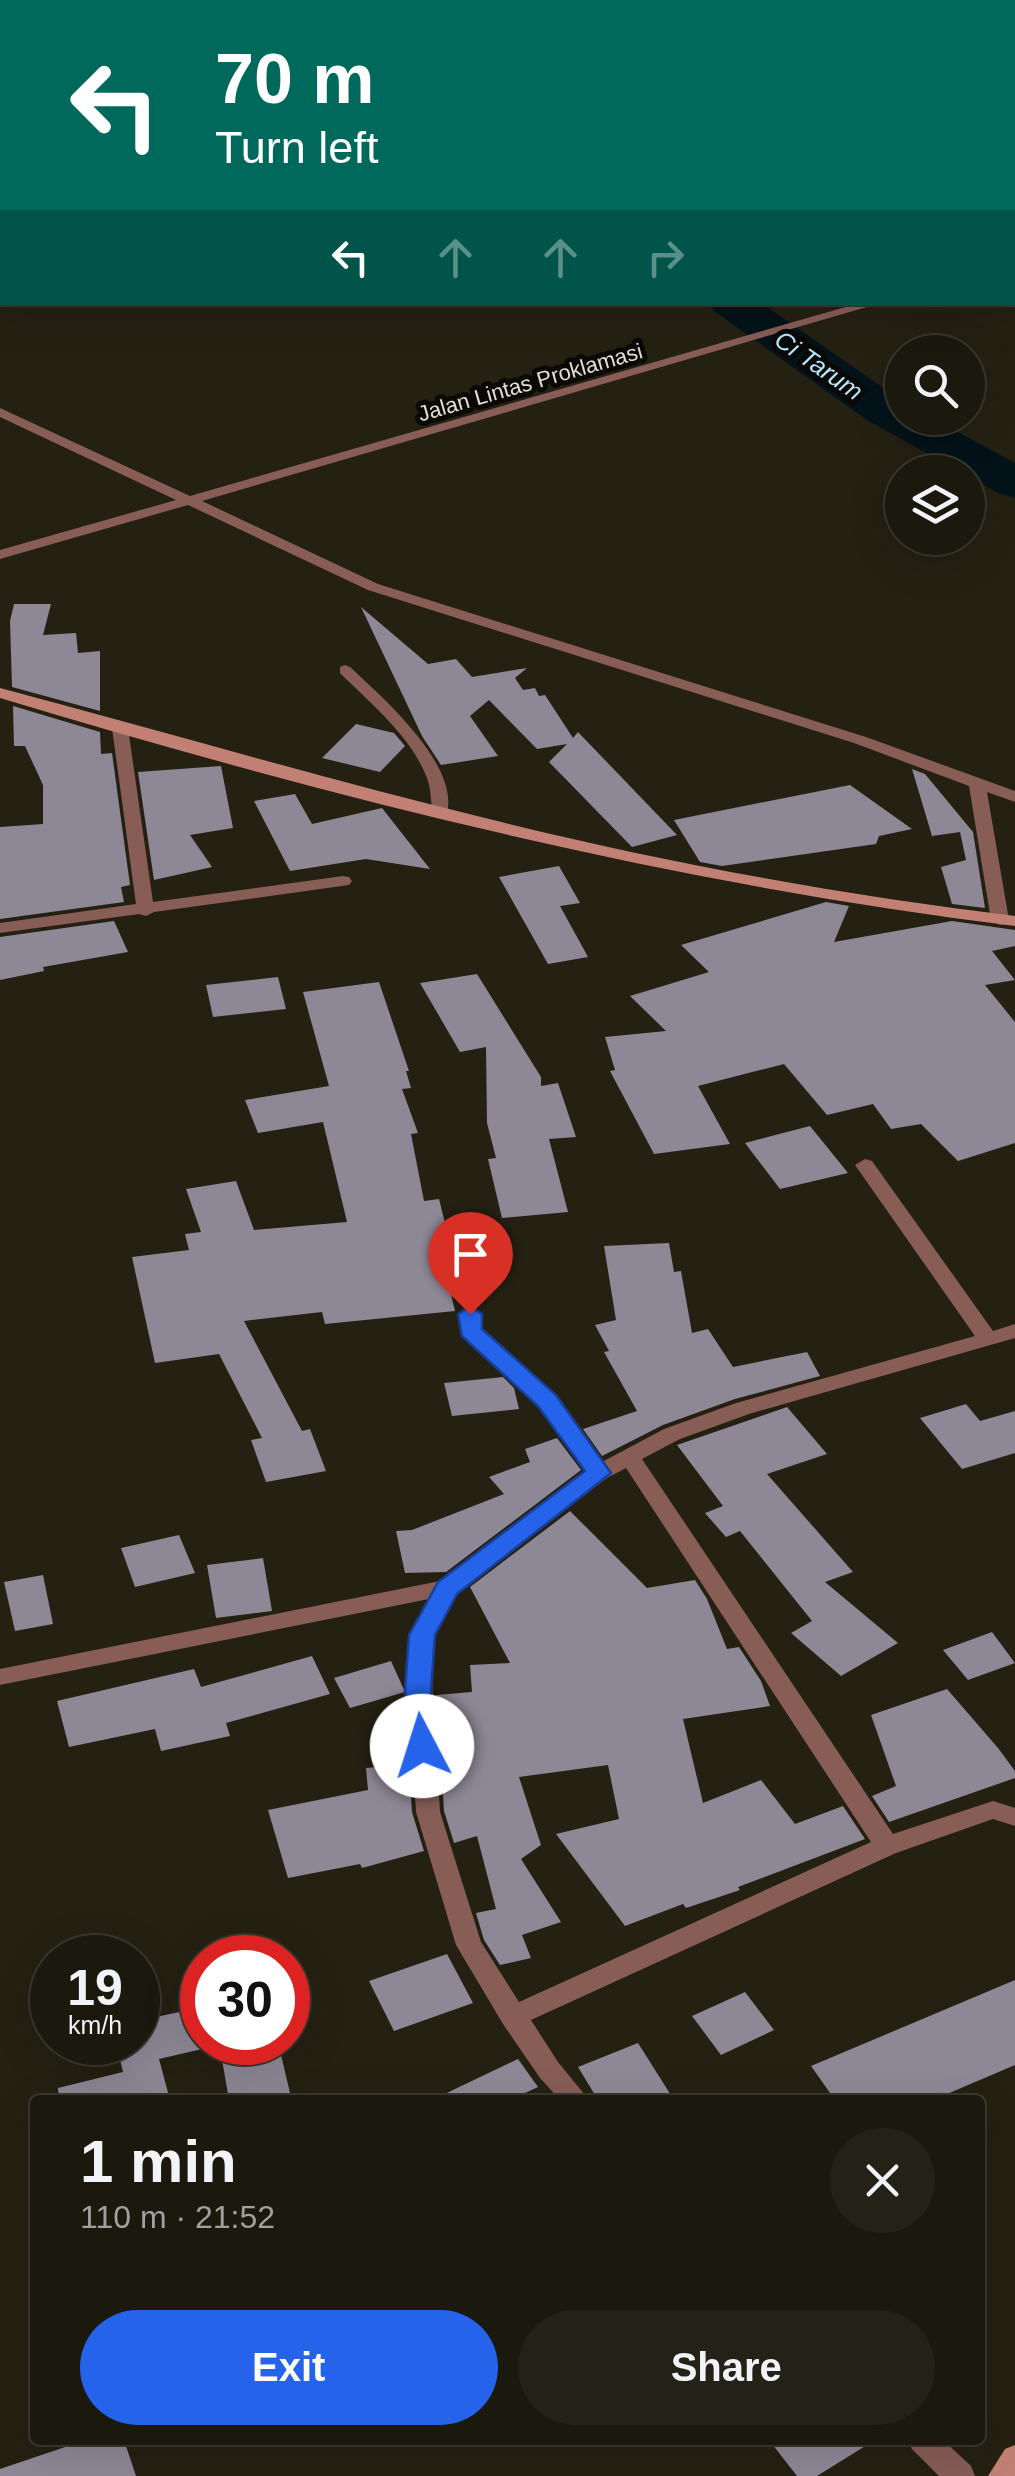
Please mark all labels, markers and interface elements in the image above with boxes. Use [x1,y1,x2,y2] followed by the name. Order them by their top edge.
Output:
[50,40,180,170] icon: left
[215,40,375,118] text: 70 m
[215,122,378,173] text: Turn left
[323,230,378,285] icon: left
[428,230,483,285] icon: ahead
[533,230,588,285] icon: ahead
[638,230,693,285] icon: right
[770,325,868,405] water label: Ci Tarum
[885,335,985,555] map controls
[885,335,985,435] button: search
[415,338,645,427] street label: Jalan Lintas Proklamasi
[885,455,985,555] button: layers
[428,1212,513,1315] pin
[443,1227,498,1282] icon: arrive
[370,1694,474,1798] position arrow
[180,1935,310,2065] speed limit sign: 30
[67,1960,123,2016] text: 19
[68,2011,122,2039] text: km/h
[80,2128,237,2195] text: 1 min
[830,2128,935,2233] button: close
[80,2199,275,2235] text: 110 m · 21:52
[80,2310,498,2425] button: Exit
[518,2310,935,2425] button: Share

